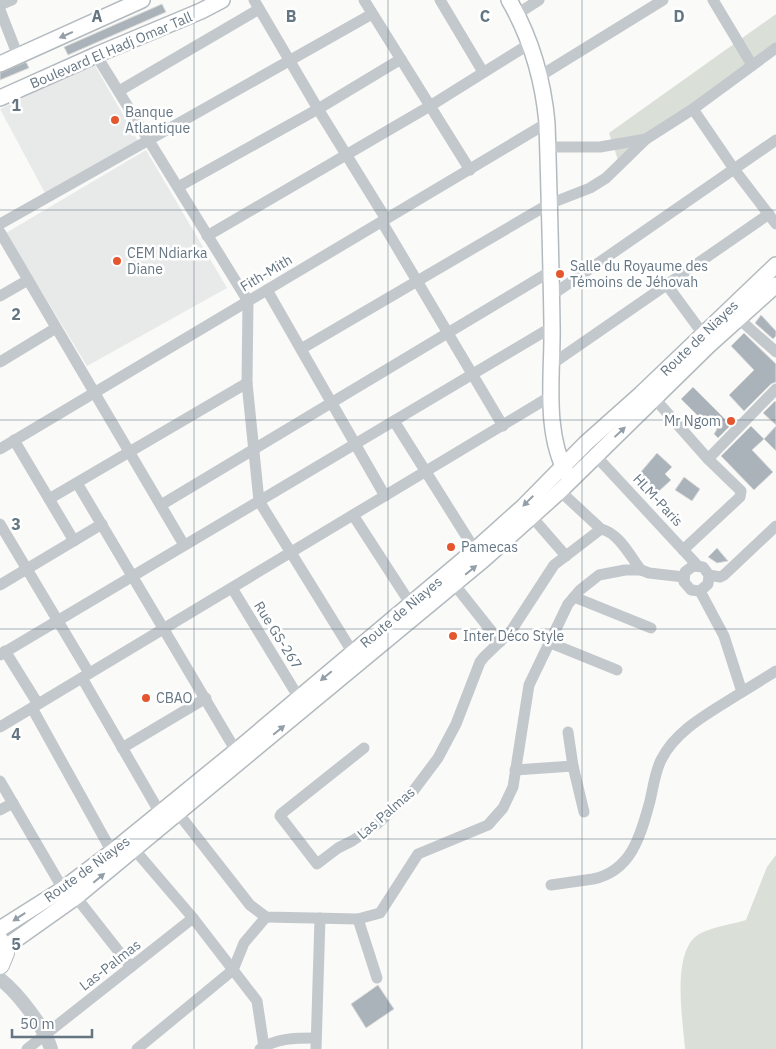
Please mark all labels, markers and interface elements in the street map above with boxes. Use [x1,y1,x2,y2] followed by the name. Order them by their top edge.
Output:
[92,6,103,26] text: A
[286,6,297,26] text: B
[480,6,490,26] text: C
[673,6,685,26] text: D
[27,8,195,92] street label: Boulevard El Hadj Omar Tall
[58,30,73,39] one-way arrow
[11,95,21,115] text: 1
[125,103,191,137] place label: Banque Atlantique
[109,114,121,126] marker: Banque Atlantique
[127,244,208,278] place label: CEM Ndiarka Diane
[237,250,295,296] street label: Fith-Mith
[111,255,123,267] marker: CEM Ndiarka Diane
[570,257,708,291] place label: Salle du Royaume des Témoins de Jéhovah
[554,268,566,280] marker: Salle du Royaume des Témoins de Jéhovah
[656,296,742,380] street label: Route de Niayes
[11,304,21,324] text: 2
[664,412,721,430] place label: Mr Ngom
[725,415,737,427] marker: Mr Ngom
[613,426,625,438] one-way arrow
[629,470,687,530] street label: HLM-Paris
[523,495,535,507] one-way arrow
[11,514,21,534] text: 3
[461,538,518,556] place label: Pamecas
[445,541,457,553] marker: Pamecas
[464,564,477,575] one-way arrow
[356,572,446,652] street label: Route de Niayes
[250,598,306,672] street label: Rue GS-267
[463,627,565,645] place label: Inter Déco Style
[447,630,459,642] marker: Inter Déco Style
[319,670,332,681] one-way arrow
[156,689,192,707] place label: CBAO
[140,692,152,704] marker: CBAO
[11,724,21,744] text: 4
[272,725,285,736] one-way arrow
[353,783,419,843] street label: Las Palmas
[41,832,134,906] street label: Route de Niayes
[93,872,105,884] one-way arrow
[13,912,26,922] one-way arrow
[11,934,21,954] text: 5
[76,935,144,995] street label: Las-Palmas
[12,1006,92,1038] scale bar
[20,1014,55,1033] text: 50 m

